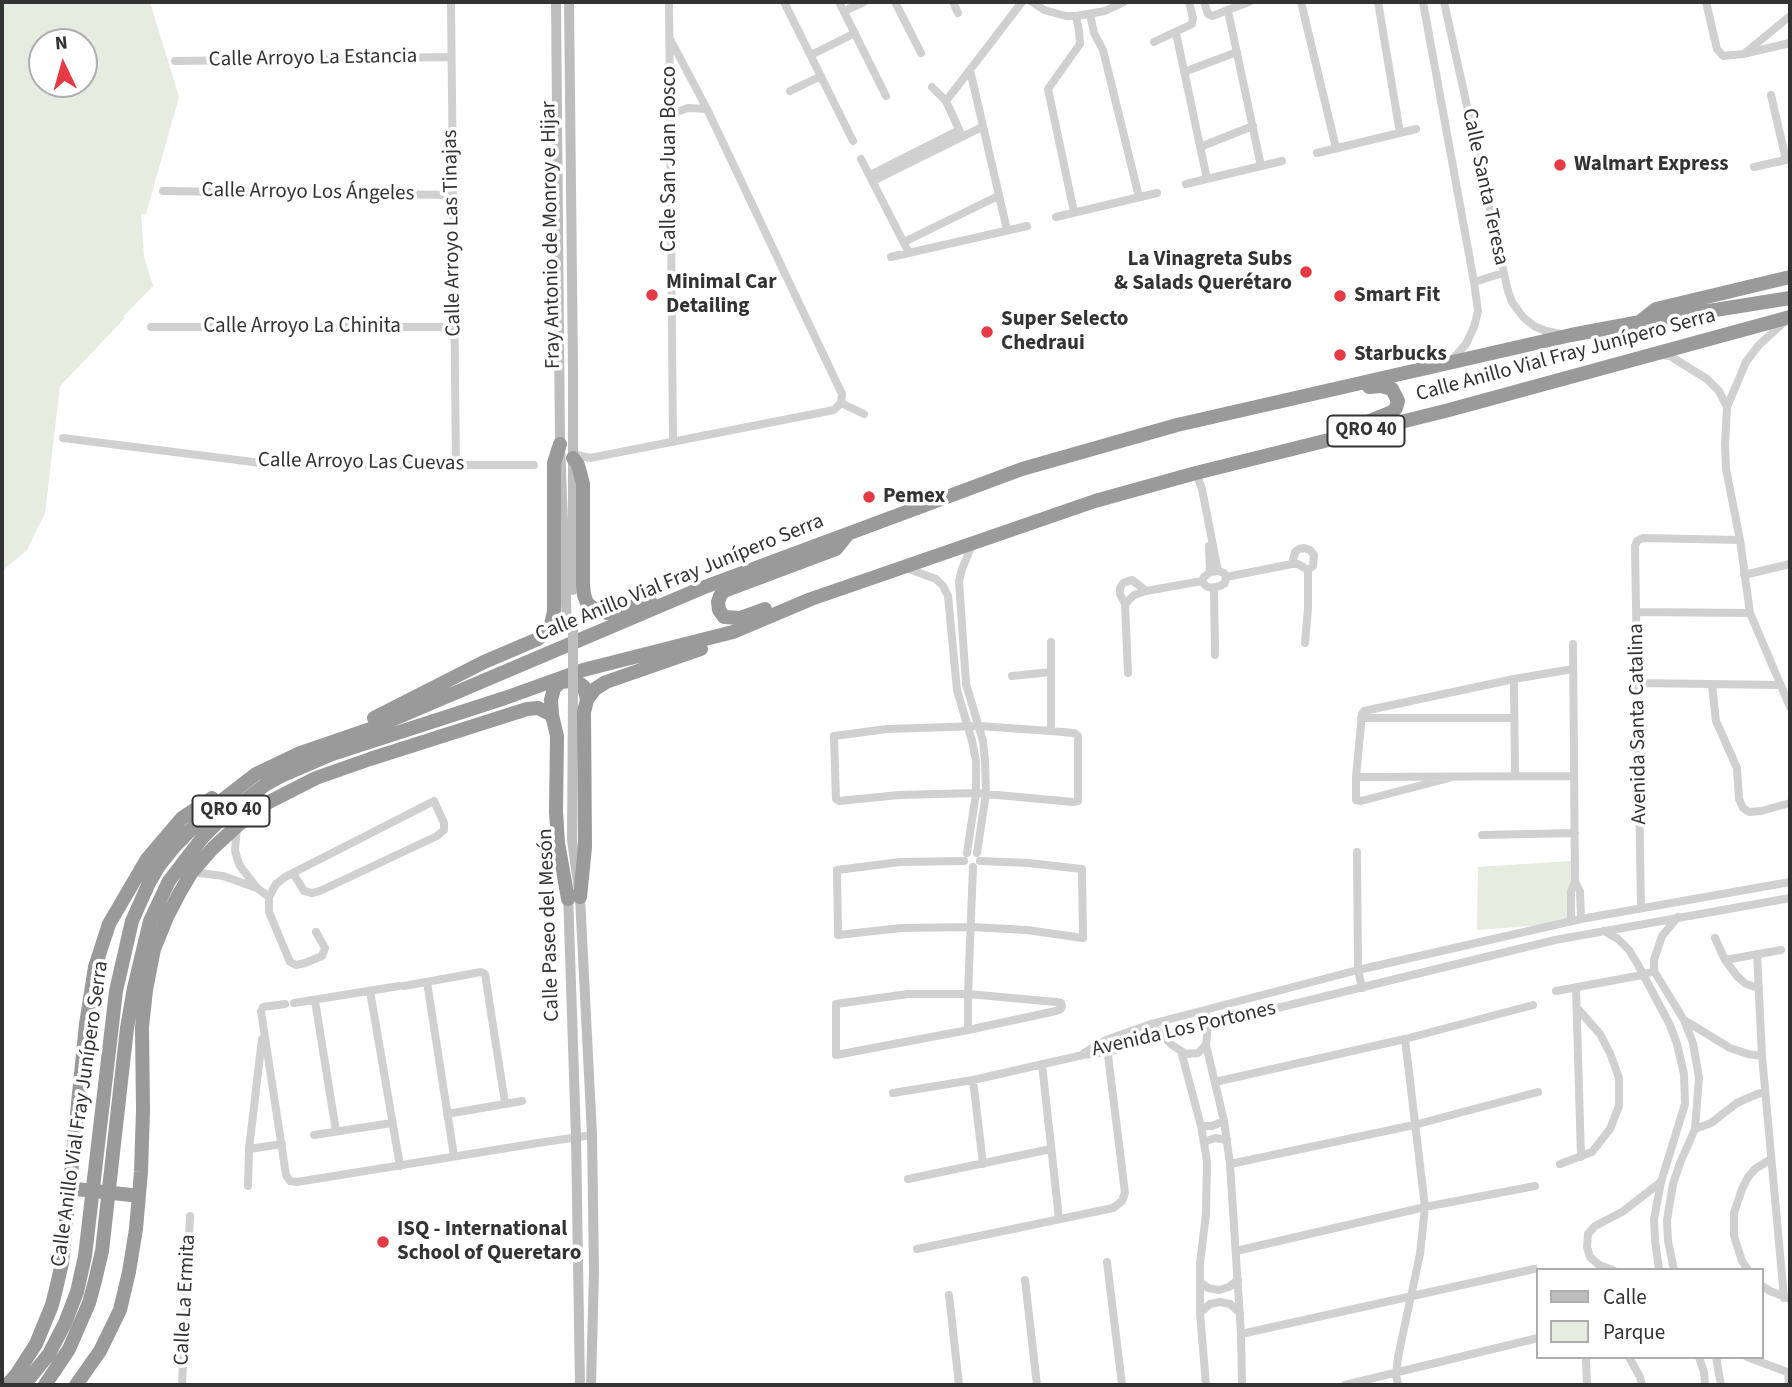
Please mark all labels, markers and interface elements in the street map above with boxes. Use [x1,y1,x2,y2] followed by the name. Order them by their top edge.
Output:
[28,28,98,98] north arrow
[54,30,69,58] text: N
[208,45,418,73] street label: Calle Arroyo La Estancia
[657,66,683,252] street label: Calle San Juan Bosco
[537,101,567,369] street label: Fray Antonio de Monroy e Hijar
[1455,106,1513,268] street label: Calle Santa Teresa
[439,129,467,337] street label: Calle Arroyo Las Tinajas
[1574,152,1729,178] place label: Walmart Express
[1552,157,1568,173] marker: Walmart Express
[201,179,415,207] street label: Calle Arroyo Los Ángeles
[1114,247,1292,297] place label: La Vinagreta Subs & Salads Querétaro
[1298,264,1314,280] marker: La Vinagreta Subs & Salads Querétaro
[666,270,777,320] place label: Minimal Car Detailing
[1354,283,1440,309] place label: Smart Fit
[644,287,660,303] marker: Minimal Car Detailing
[1332,288,1348,304] marker: Smart Fit
[1414,304,1718,408] street label: Calle Anillo Vial Fray Junípero Serra
[1001,307,1128,357] place label: Super Selecto Chedraui
[203,314,401,340] street label: Calle Arroyo La Chinita
[979,324,995,340] marker: Super Selecto Chedraui
[1354,342,1447,368] place label: Starbucks
[1332,347,1348,363] marker: Starbucks
[1328,416,1404,446] road number: QRO 40
[258,449,464,477] street label: Calle Arroyo Las Cuevas
[883,484,945,510] place label: Pemex
[861,489,877,505] marker: Pemex
[532,509,828,649] street label: Calle Anillo Vial Fray Junípero Serra
[1625,623,1653,825] street label: Avenida Santa Catalina
[192,796,270,826] road number: QRO 40
[534,828,566,1022] street label: Calle Paseo del Mesón
[47,959,115,1269] street label: Calle Anillo Vial Fray Junípero Serra
[1090,997,1278,1063] street label: Avenida Los Portones
[397,1217,581,1267] place label: ISQ - International School of Queretaro
[170,1234,202,1366] street label: Calle La Ermita
[375,1234,391,1250] marker: ISQ - International School of Queretaro
[1536,1268,1764,1359] legend
[1603,1282,1647,1312] text: Calle
[1603,1317,1665,1347] text: Parque

